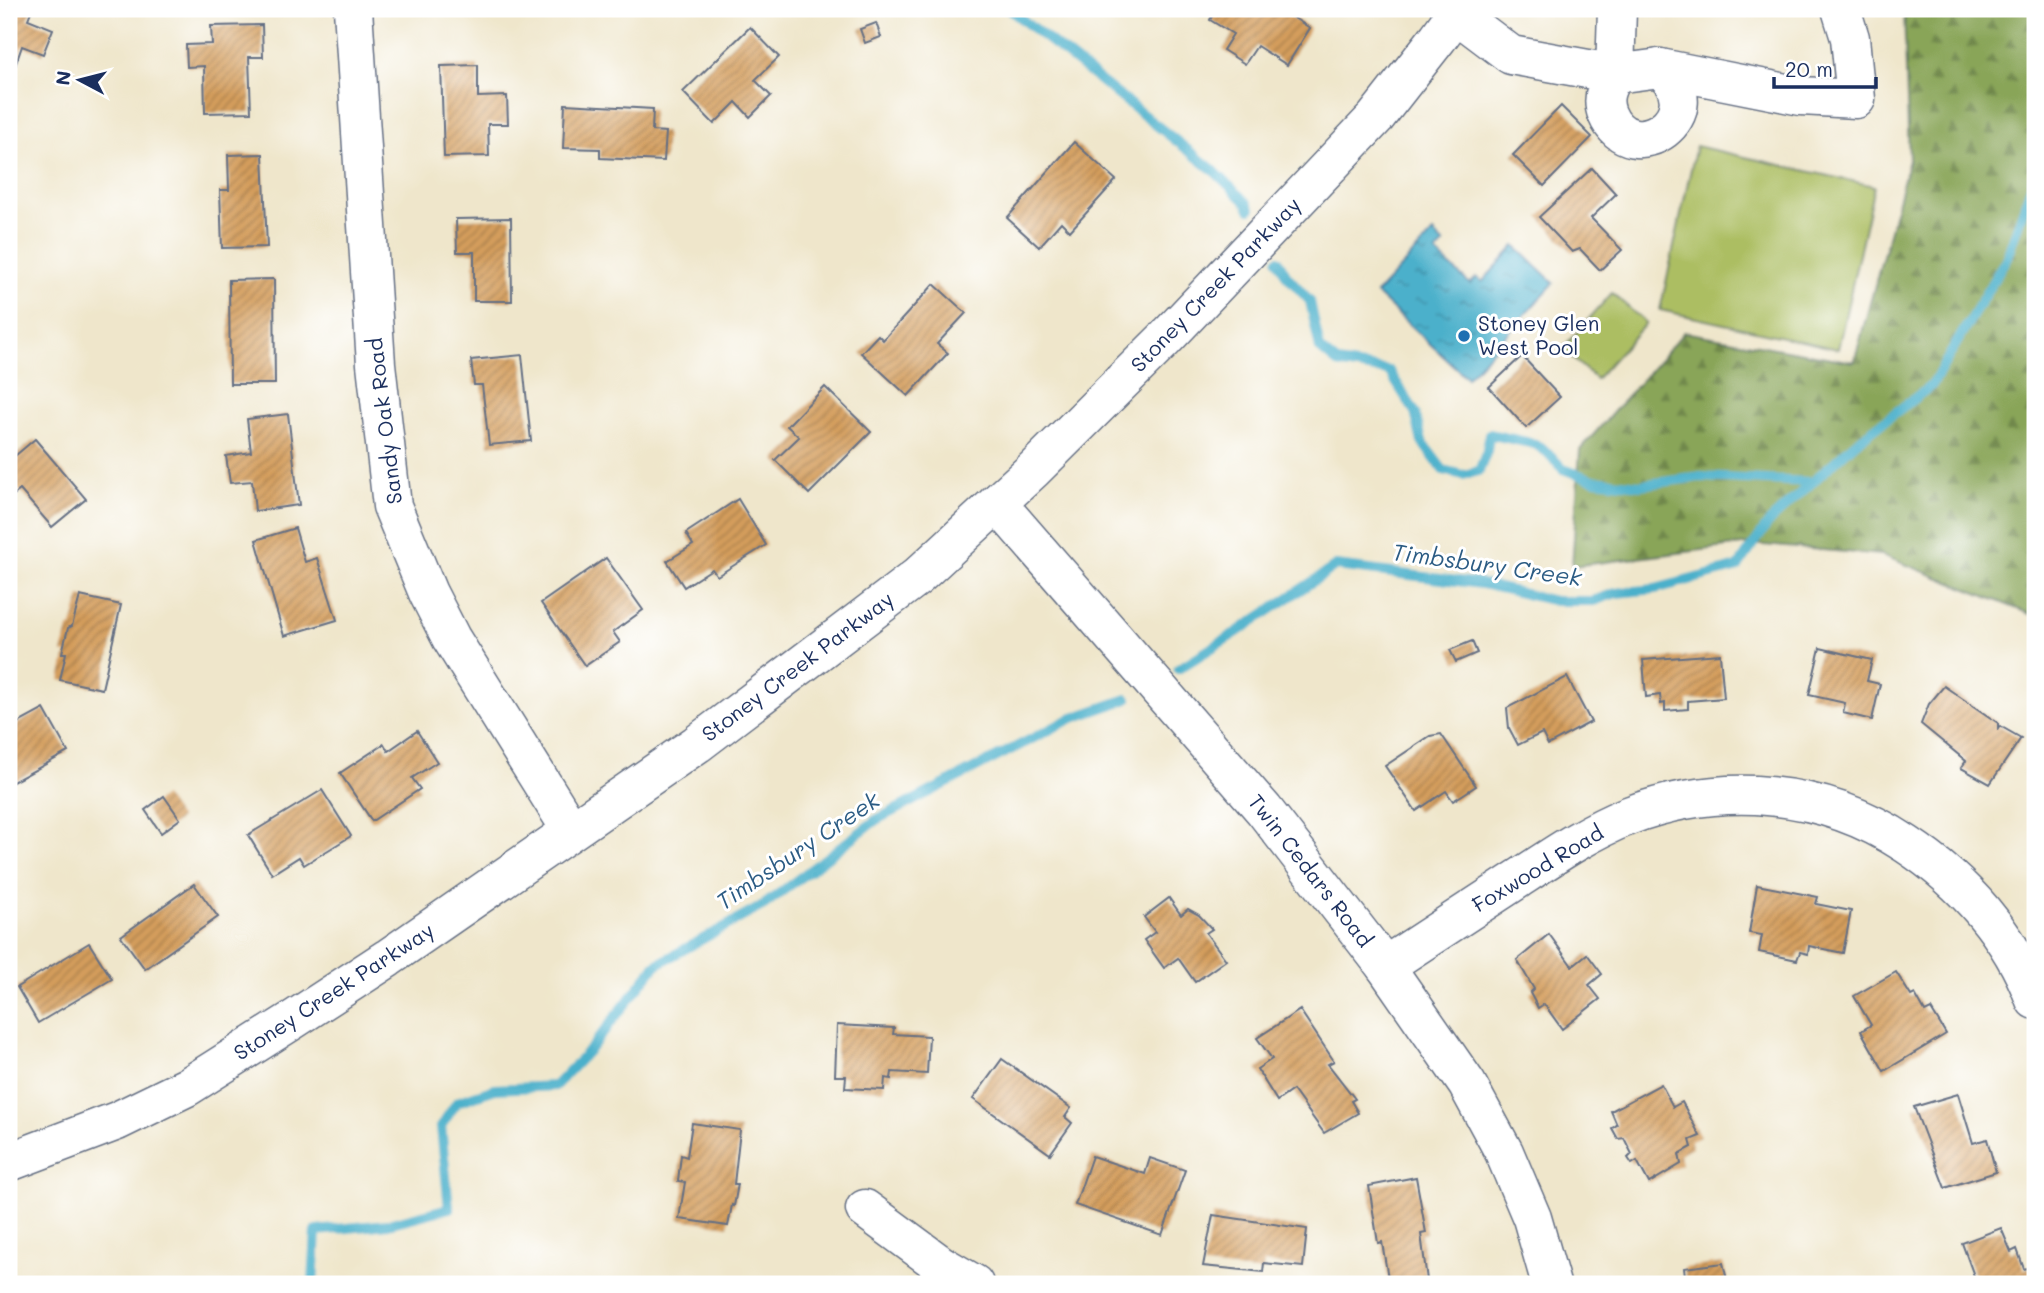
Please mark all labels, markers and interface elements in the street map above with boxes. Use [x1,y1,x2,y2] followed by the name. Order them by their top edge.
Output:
[46,46,116,116] north arrow
[1774,46,1876,90] scale bar
[1785,55,1833,82] text: 20 m
[49,69,76,87] text: N
[1124,191,1306,377] street label: Stoney Creek Parkway
[1478,309,1599,360] place label: Stoney Glen West Pool
[1456,328,1472,344] marker: Stoney Glen West Pool
[360,336,407,506] street label: Sandy Oak Road
[1391,536,1584,592] water label: Timbsbury Creek
[696,585,898,747] street label: Stoney Creek Parkway
[710,784,886,916] water label: Timbsbury Creek
[1243,788,1379,952] street label: Twin Cedars Road
[1467,818,1608,918] street label: Foxwood Road
[228,916,438,1066] street label: Stoney Creek Parkway

